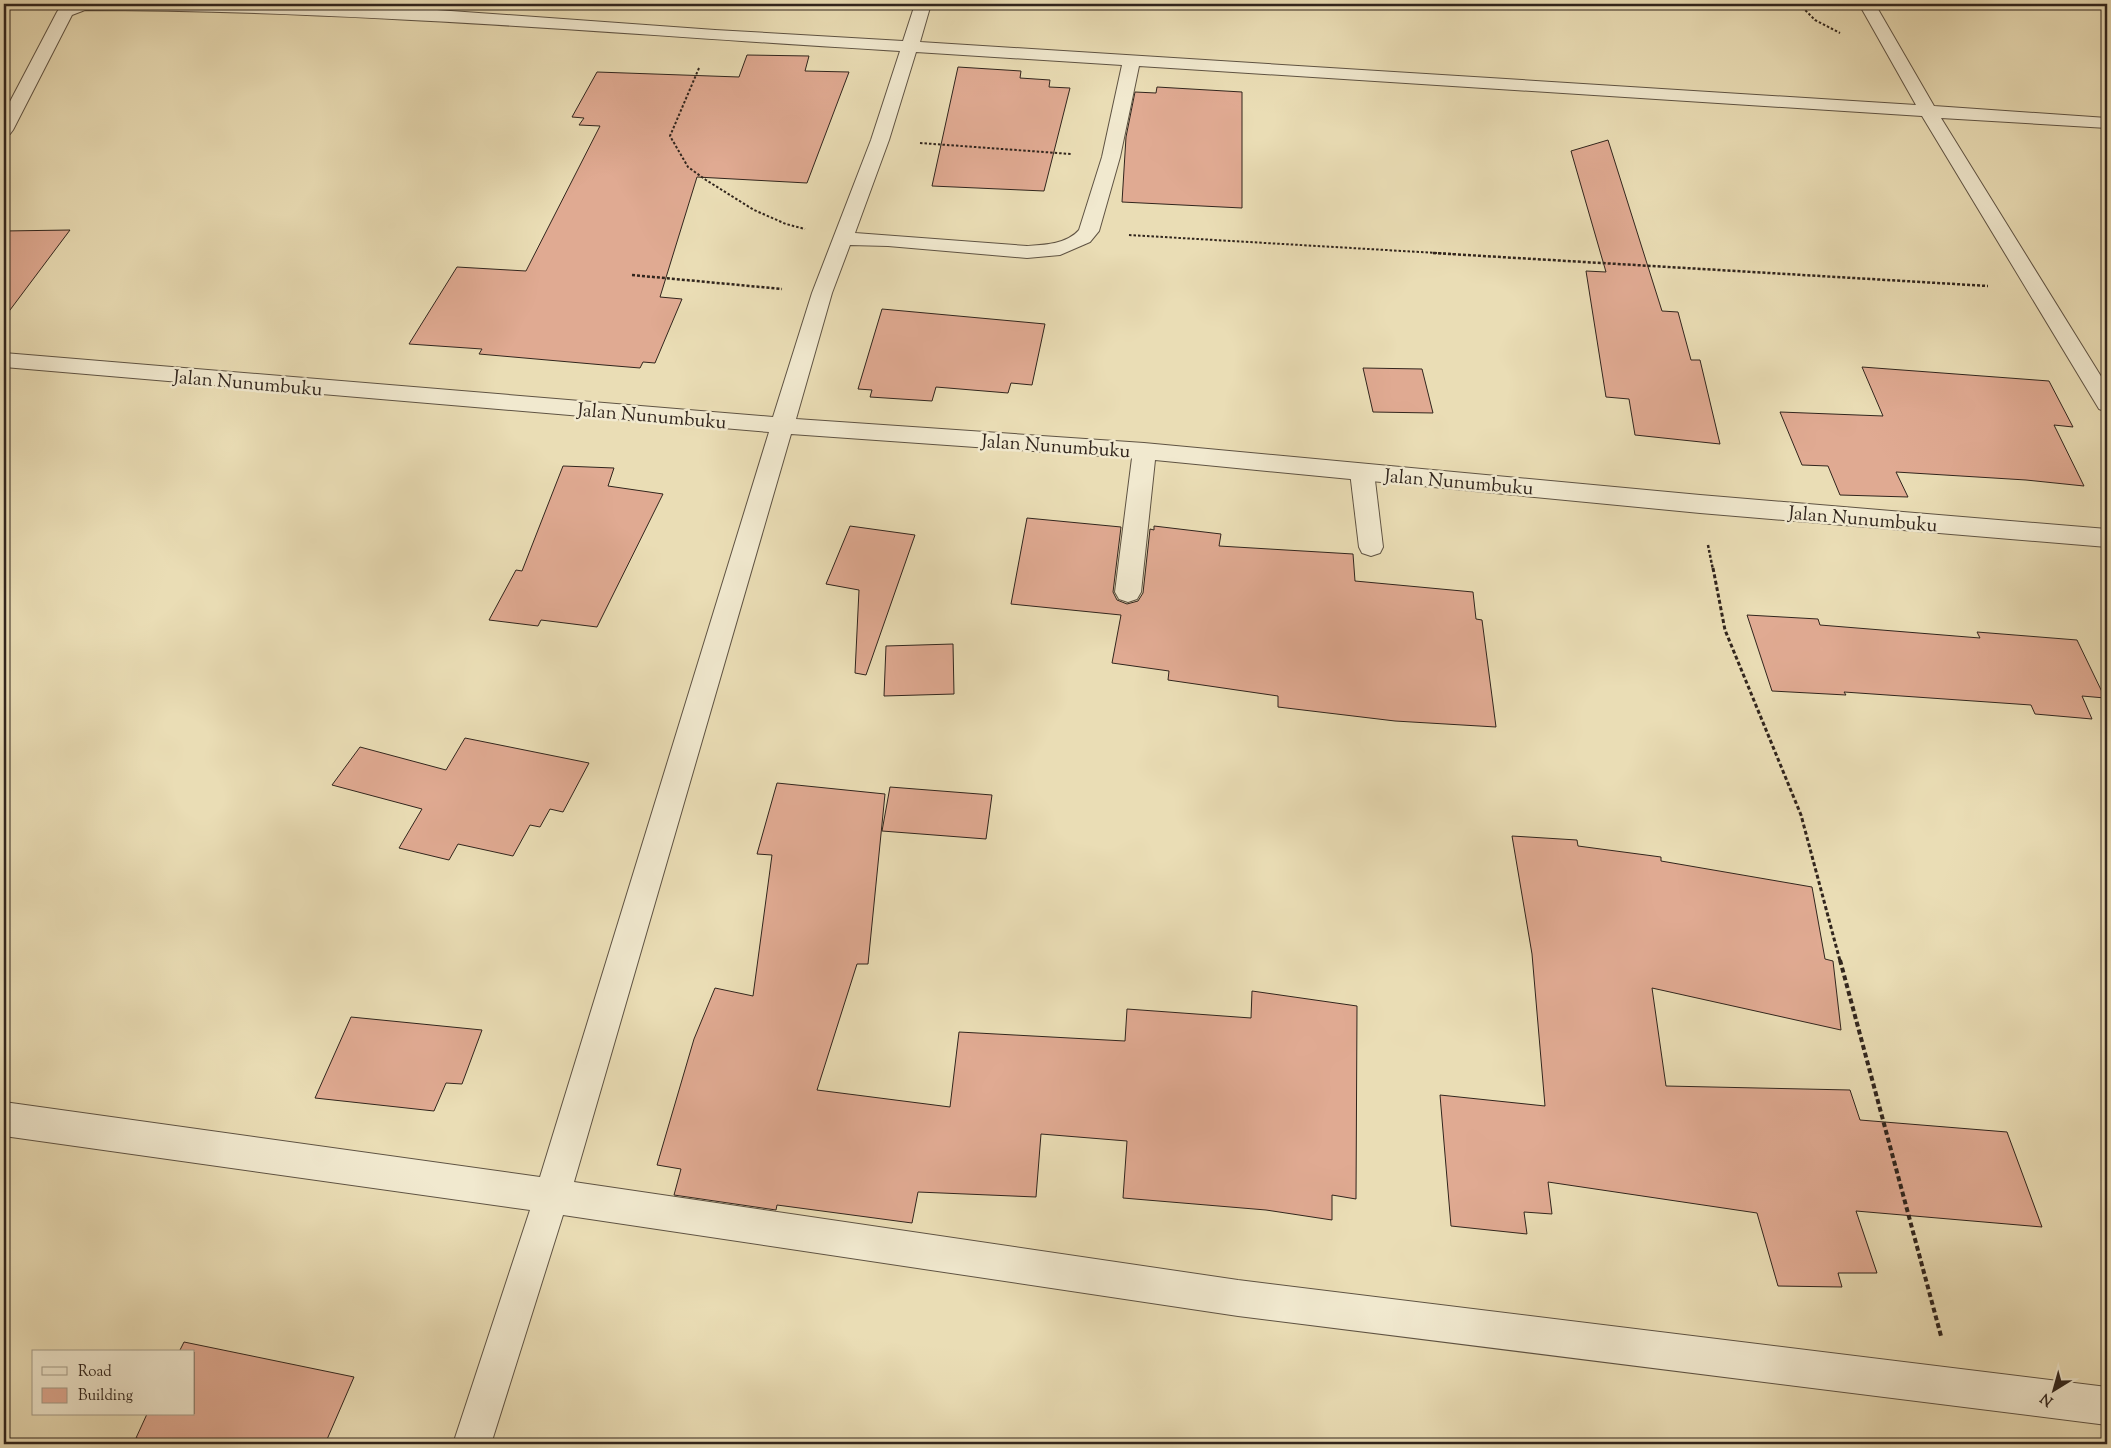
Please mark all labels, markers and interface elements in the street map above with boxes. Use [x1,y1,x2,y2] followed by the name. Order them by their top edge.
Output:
[171,364,323,404] street label: Jalan Nunumbuku
[575,397,727,437] street label: Jalan Nunumbuku
[979,429,1131,466] street label: Jalan Nunumbuku
[1382,463,1534,503] street label: Jalan Nunumbuku
[1786,500,1938,540] street label: Jalan Nunumbuku
[32,1350,195,1416] legend
[78,1362,112,1383] text: Road
[2028,1366,2078,1416] north arrow
[78,1386,133,1407] text: Building
[2037,1387,2058,1410] text: N

